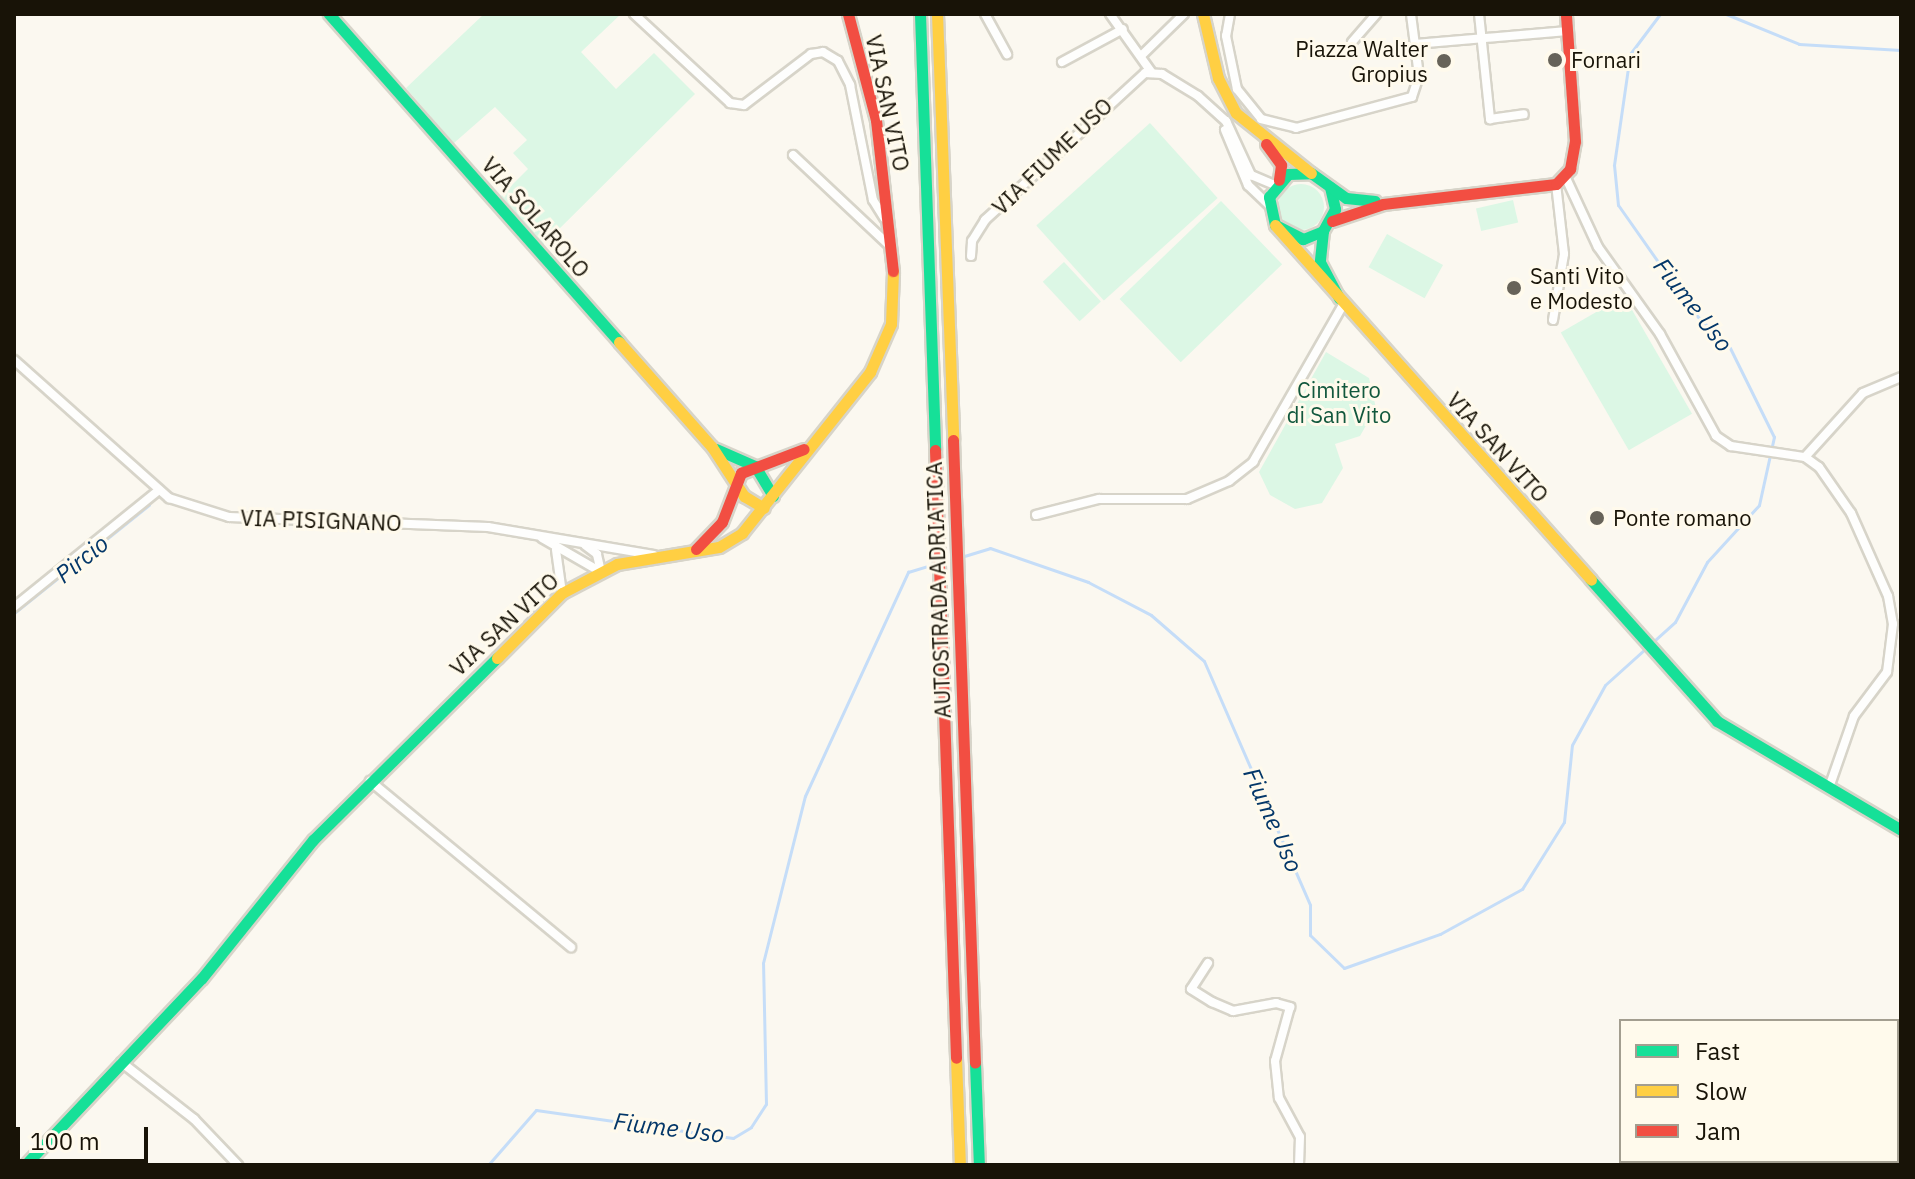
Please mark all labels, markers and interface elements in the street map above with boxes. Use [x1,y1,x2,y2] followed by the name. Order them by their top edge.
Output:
[861,32,915,174] street label: VIA SAN VITO
[1295,35,1428,86] place label: Piazza Walter Gropius
[1571,47,1641,73] place label: Fornari
[1546,51,1564,69] marker: Fornari
[1435,52,1453,70] marker: Piazza Walter Gropius
[986,92,1118,220] street label: VIA FIUME USO
[477,151,595,283] street label: VIA SOLAROLO
[1647,252,1739,358] water label: Fiume Uso
[1530,262,1633,314] place label: Santi Vito e Modesto
[1505,279,1523,297] marker: Santi Vito e Modesto
[1287,376,1391,428] park label: Cimitero di San Vito
[1442,387,1554,507] street label: VIA SAN VITO
[920,461,956,719] street label: AUTOSTRADA ADRIATICA
[240,504,402,536] street label: VIA PISIGNANO
[1613,505,1752,531] place label: Ponte romano
[1588,509,1606,527] marker: Ponte romano
[50,529,114,589] water label: Pircio
[444,567,564,681] street label: VIA SAN VITO
[1237,763,1309,877] water label: Fiume Uso
[1619,1019,1899,1163] legend
[1695,1035,1740,1067] text: Fast
[1695,1075,1747,1107] text: Slow
[612,1107,726,1149] water label: Fiume Uso
[20,1111,152,1161] scale bar
[1695,1115,1741,1147] text: Jam
[30,1125,100,1157] text: 100 m

